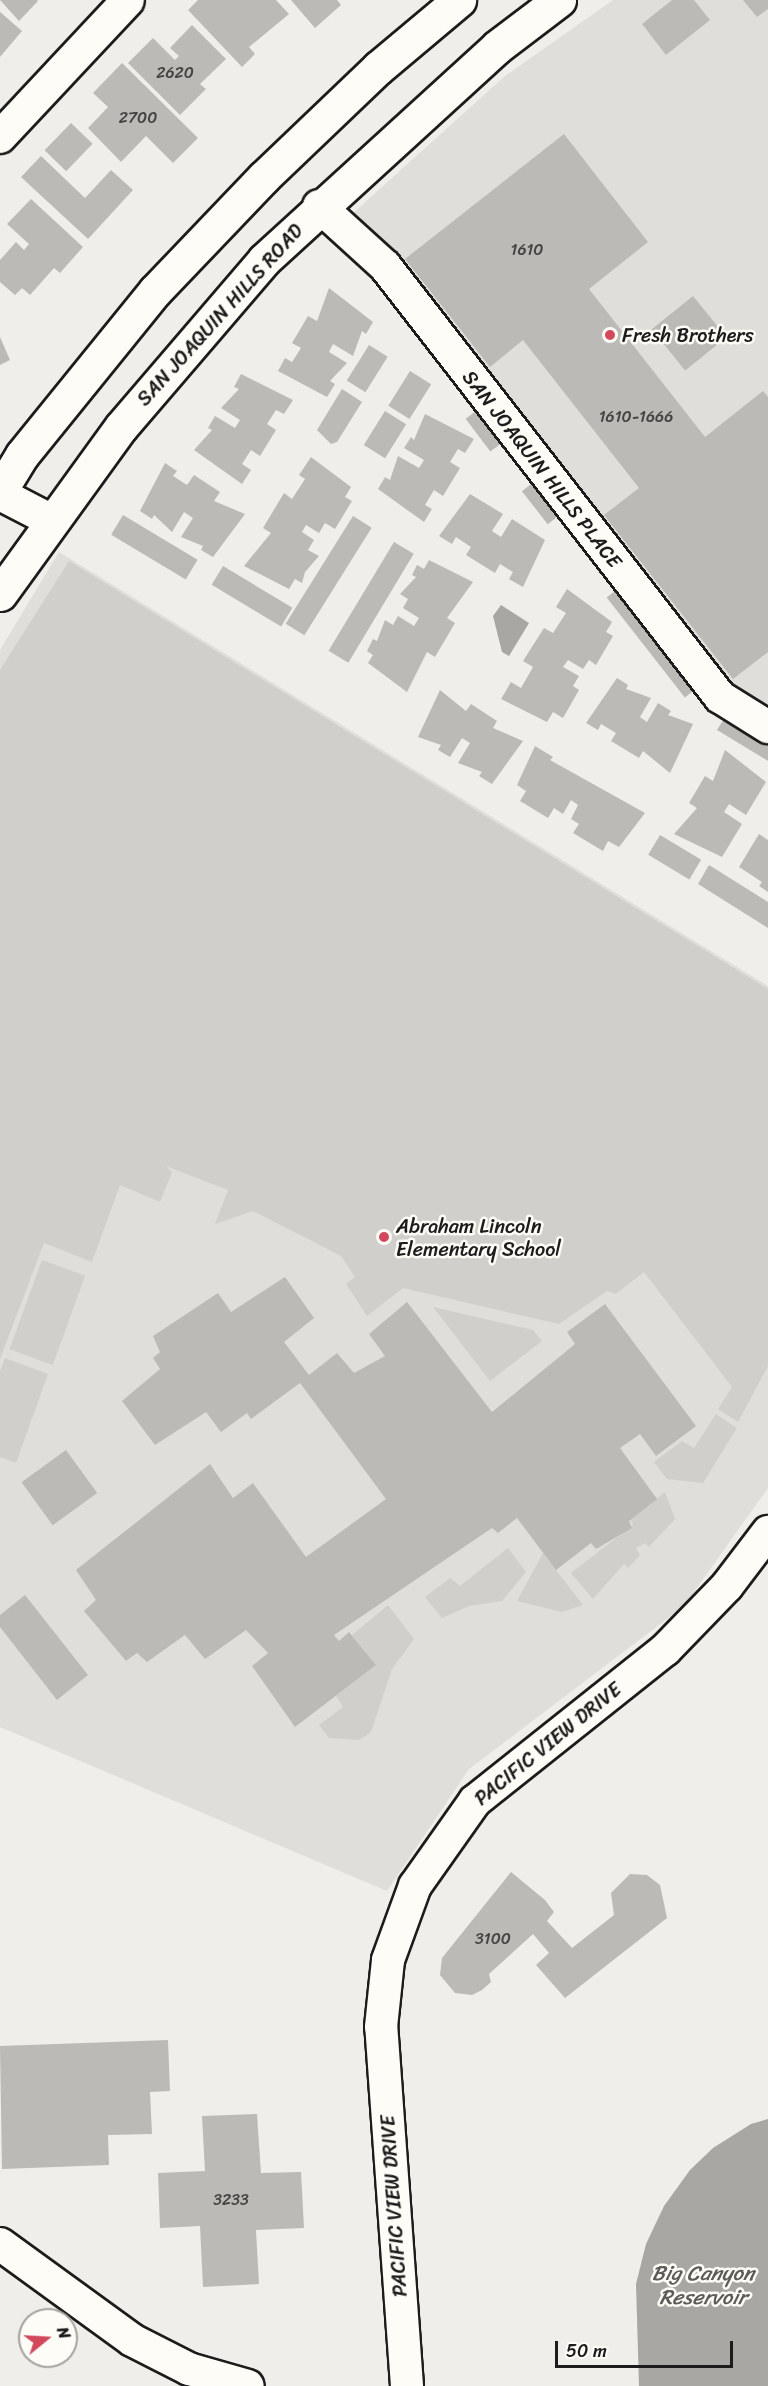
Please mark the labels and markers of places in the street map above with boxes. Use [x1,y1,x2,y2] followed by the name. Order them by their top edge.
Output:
[622,323,754,347] place label: Fresh Brothers
[603,328,617,342] marker: Fresh Brothers
[396,1214,561,1261] place label: Abraham Lincoln Elementary School
[377,1230,391,1244] marker: Abraham Lincoln Elementary School

